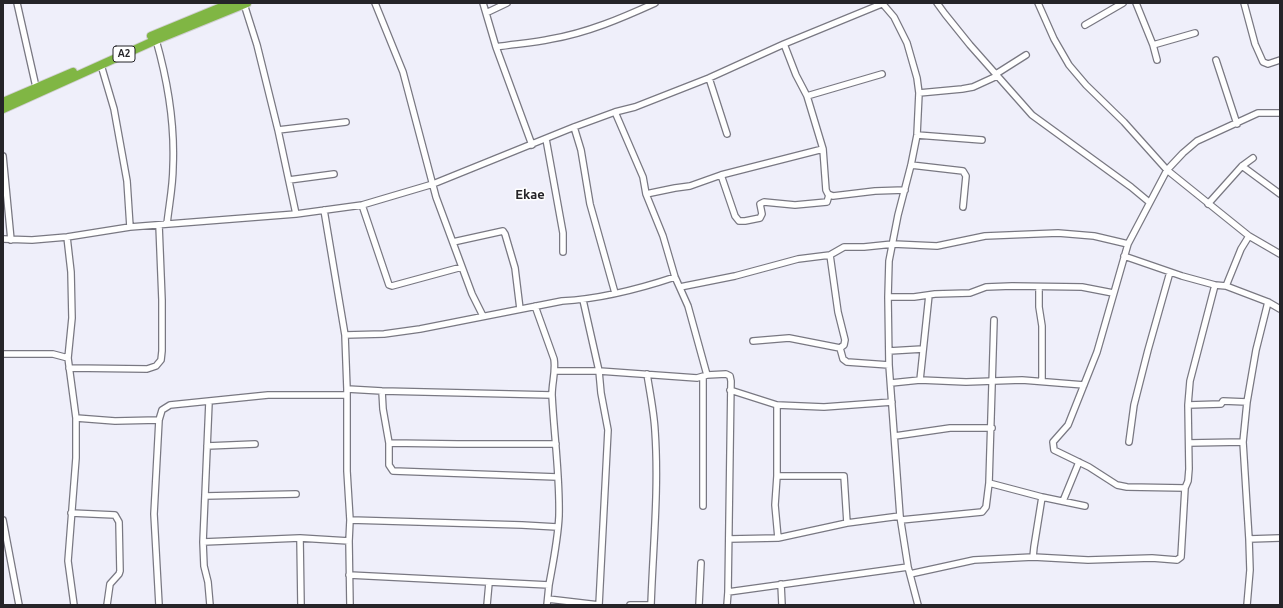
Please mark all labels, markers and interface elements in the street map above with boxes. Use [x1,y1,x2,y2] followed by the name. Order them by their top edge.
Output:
[113,46,135,62] road number: A2
[515,187,545,203] district label: Ekae

